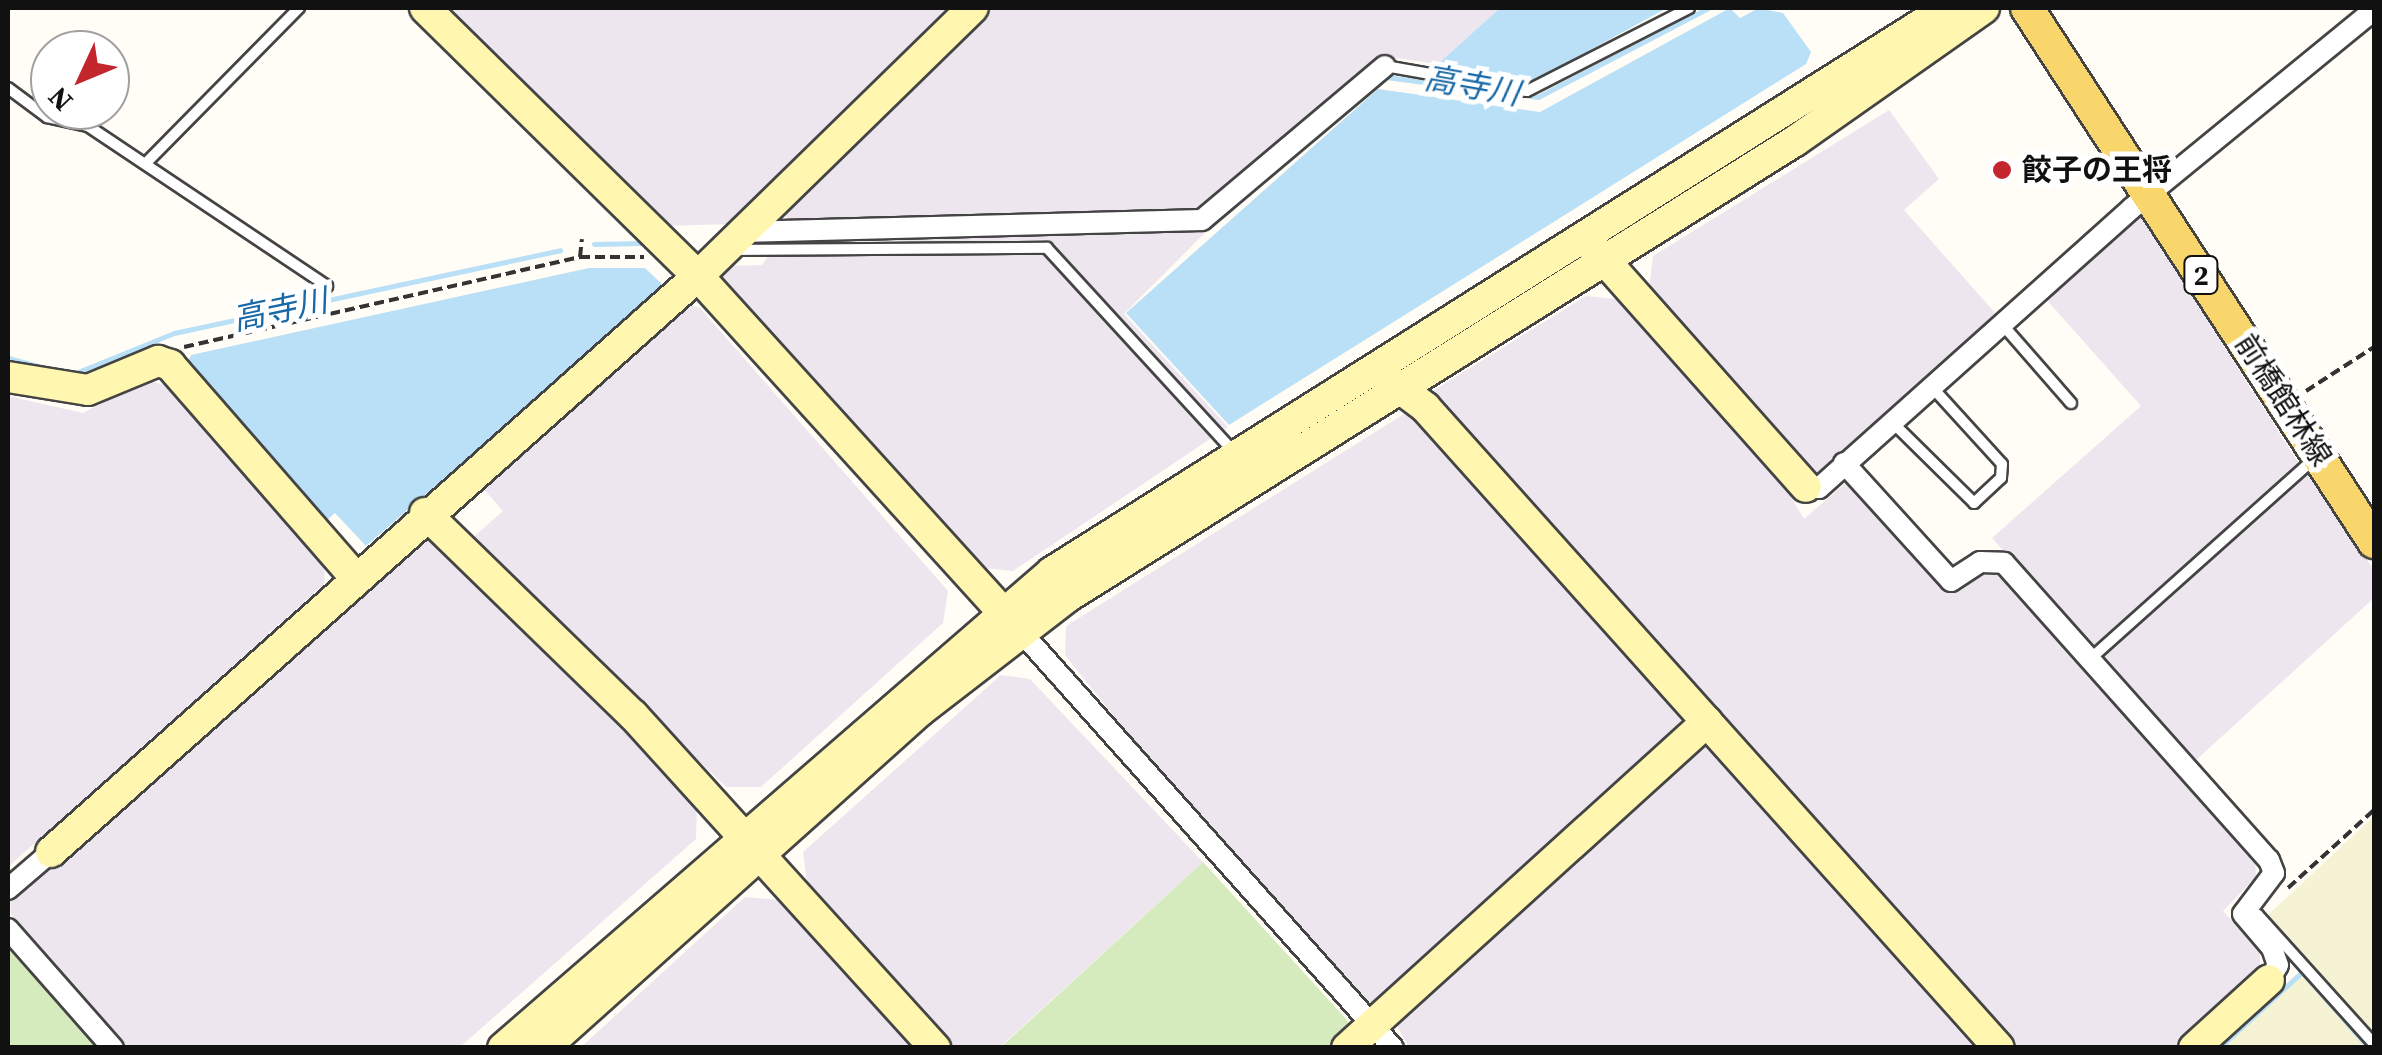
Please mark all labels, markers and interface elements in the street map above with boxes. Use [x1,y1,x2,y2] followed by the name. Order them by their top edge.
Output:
[30,30,130,130] north arrow
[1421,59,1523,113] water label: 高寺川
[39,79,81,120] text: N
[2022,152,2172,188] place label: 餃子の王将
[1991,159,2013,181] marker: 餃子の王将
[2181,252,2221,298] road number: 2
[229,281,331,339] water label: 高寺川
[2227,327,2339,473] street label: 前橋館林線

